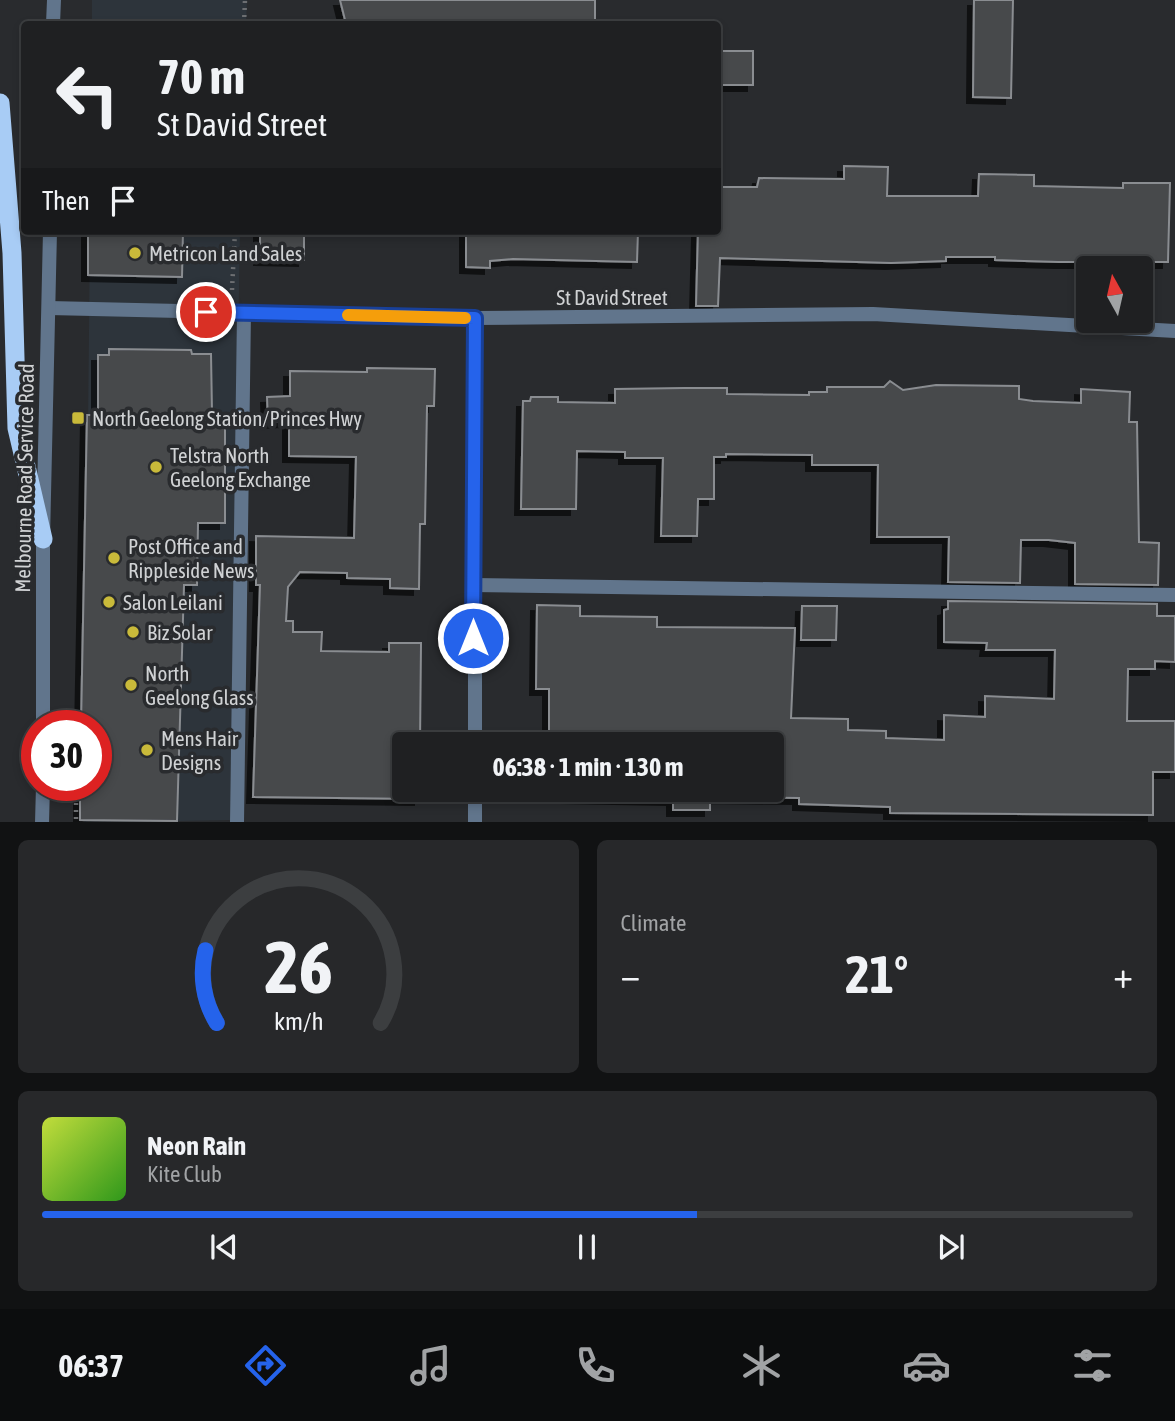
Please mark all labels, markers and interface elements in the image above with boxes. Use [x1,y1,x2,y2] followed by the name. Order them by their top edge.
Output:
[157,48,245,104] text: 70 m
[42,49,133,140] icon: left
[157,106,327,143] text: St David Street
[104,182,142,220] icon: arrive
[42,186,90,216] text: Then
[149,241,302,265] place label: Metricon Land Sales
[127,245,143,261] marker: Metricon Land Sales
[1076,256,1153,332] north arrow
[1076,256,1153,333] map controls
[176,282,236,342] pin
[556,285,668,309] street label: St David Street
[187,293,225,331] icon: arrive
[10,363,38,593] street label: Melbourne Road Service Road
[92,406,362,430] place label: North Geelong Station/Princes Hwy
[70,410,86,426] marker: North Geelong Station/Princes Hwy
[170,443,311,491] place label: Telstra North Geelong Exchange
[148,459,164,475] marker: Telstra North Geelong Exchange
[128,534,254,582] place label: Post Office and Rippleside News
[106,550,122,566] marker: Post Office and Rippleside News
[123,590,223,614] place label: Salon Leilani
[101,594,117,610] marker: Salon Leilani
[436,601,510,675] position arrow
[147,620,213,644] place label: Biz Solar
[125,624,141,640] marker: Biz Solar
[145,661,254,709] place label: North Geelong Glass
[123,677,139,693] marker: North Geelong Glass
[21,710,112,801] speed limit sign: 30
[161,726,239,774] place label: Mens Hair Designs
[139,742,155,758] marker: Mens Hair Designs
[493,752,683,782] text: 06:38 · 1 min · 130 m
[621,910,686,936] text: Climate
[264,925,332,1008] text: 26
[845,944,908,1004] text: 21°
[621,953,640,996] text: −
[1113,953,1133,996] text: +
[273,1006,323,1034] text: km/h
[147,1131,246,1161] text: Neon Rain
[147,1161,222,1187] text: Kite Club
[205,1228,243,1266] icon: previous
[568,1228,606,1266] icon: pause
[932,1228,970,1266] icon: next
[241,1341,290,1390] icon: directions
[406,1341,455,1390] icon: music
[571,1341,620,1390] icon: phone
[737,1341,786,1390] icon: climate
[902,1341,951,1390] icon: car
[1068,1341,1117,1390] icon: filters
[58,1347,124,1384] text: 06:37

